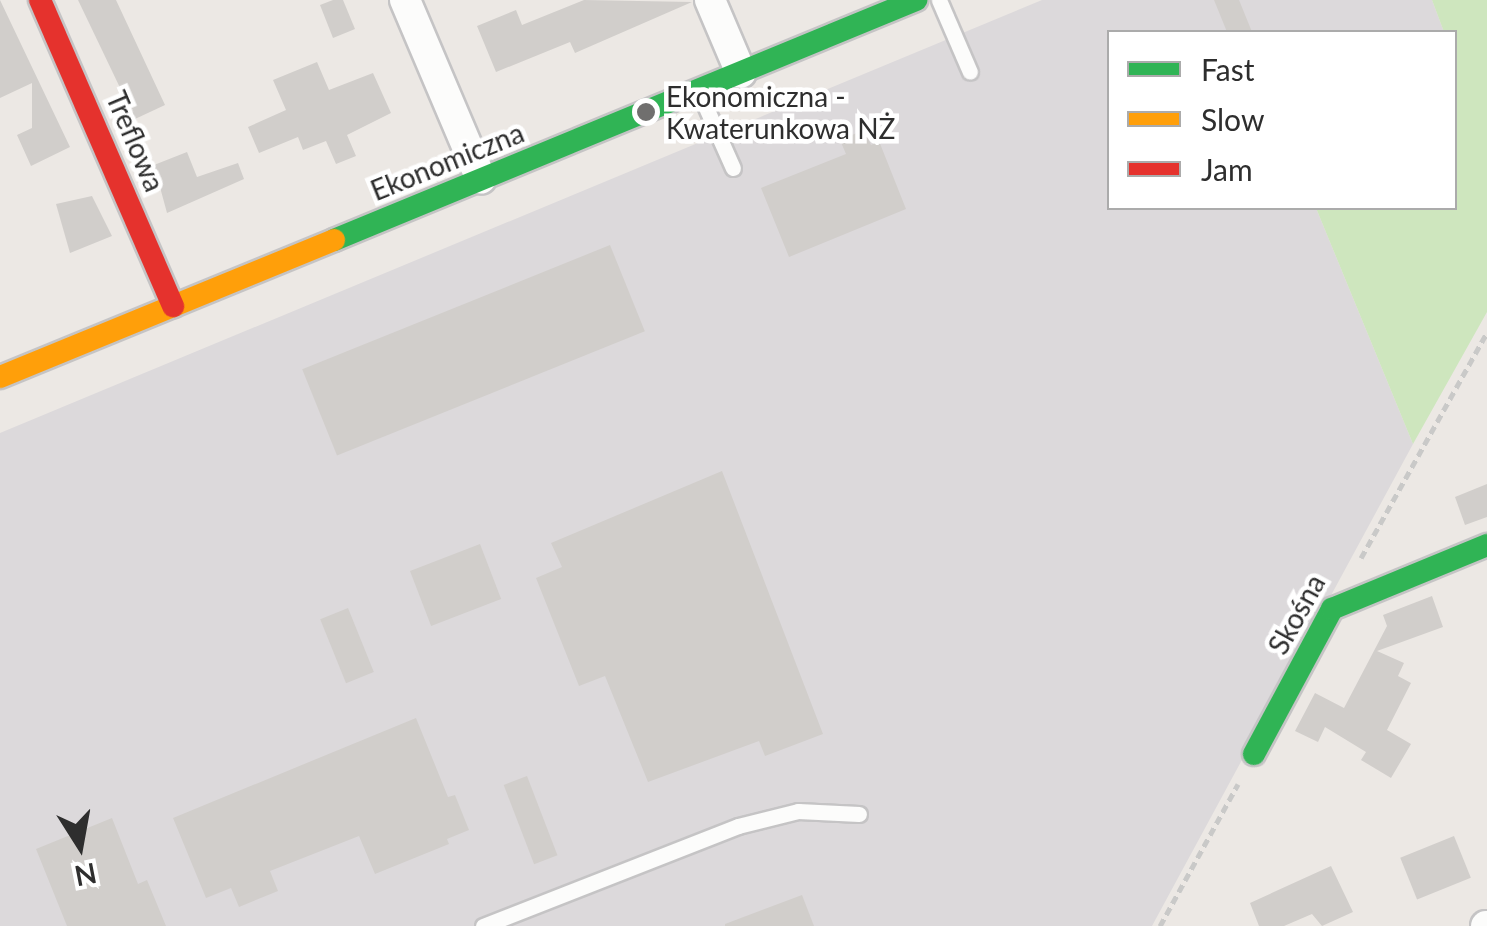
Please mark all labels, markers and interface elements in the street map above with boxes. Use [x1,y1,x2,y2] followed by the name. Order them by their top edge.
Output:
[1107,30,1457,210] legend
[1201,51,1255,87] text: Fast
[666,79,895,145] place label: Ekonomiczna - Kwaterunkowa NŻ
[100,86,172,196] street label: Treflowa
[635,101,657,123] marker: Ekonomiczna - Kwaterunkowa NŻ
[1201,101,1264,137] text: Slow
[366,115,528,207] street label: Ekonomiczna
[1201,151,1253,187] text: Jam
[1260,568,1332,660] street label: Skośna
[30,796,130,896] north arrow
[72,857,100,894] text: N

